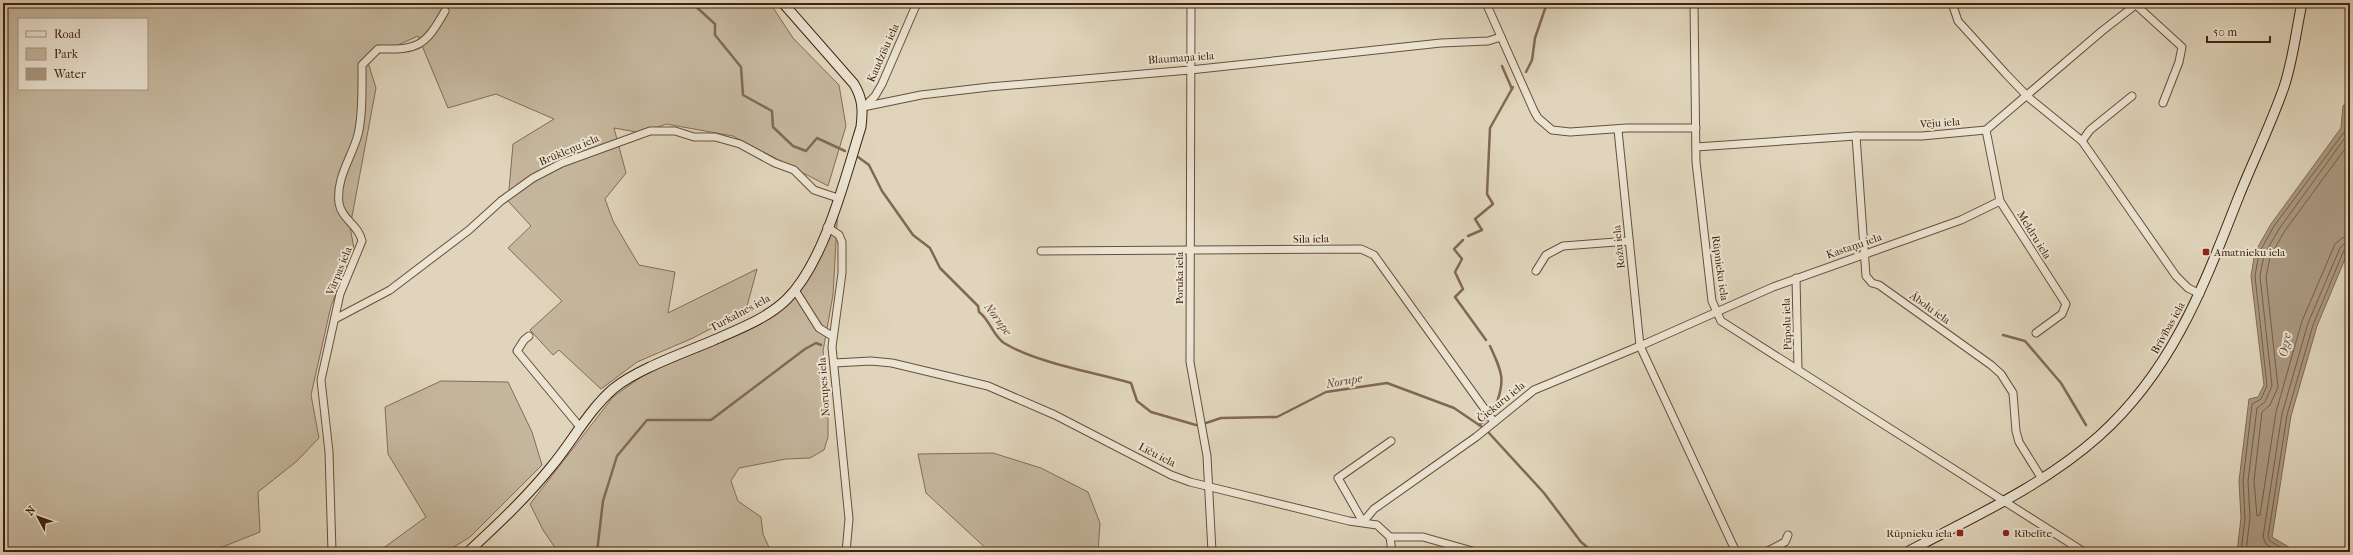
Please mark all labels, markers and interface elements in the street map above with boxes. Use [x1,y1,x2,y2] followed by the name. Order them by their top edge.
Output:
[18,18,148,90] legend
[2207,18,2270,44] scale bar
[864,21,902,84] street label: Kaudzīšu iela
[2213,25,2237,39] text: 50 m
[54,27,81,41] text: Road
[54,47,79,61] text: Park
[1148,49,1215,67] street label: Blaumaņa iela
[53,67,87,81] text: Water
[1918,115,1961,131] street label: Vēju iela
[537,131,602,168] street label: Brūkleņu iela
[2014,209,2054,262] street label: Meldru iela
[1610,224,1628,269] street label: Rožu iela
[1825,230,1884,262] street label: Kastaņu iela
[1293,232,1330,246] street label: Sila iela
[1709,234,1731,302] street label: Rūpnieku iela
[323,244,355,298] street label: Vārpas iela
[2213,246,2286,259] place label: Amatnieku iela
[2201,247,2211,257] marker: Amatnieku iela
[1173,251,1186,304] street label: Poruka iela
[1907,288,1953,327] street label: Ābolu iela
[708,291,773,334] street label: Turkalnes iela
[1780,297,1794,350] street label: Pūpolu iela
[981,299,1015,339] water label: Norupe
[2148,299,2188,356] street label: Brīvības iela
[2276,331,2294,358] water label: Ogre
[815,356,833,417] street label: Norupes iela
[1324,371,1364,391] water label: Norupe
[1474,378,1528,425] street label: Čiekuru iela
[1136,440,1179,470] street label: Līču iela
[18,497,58,537] north arrow
[23,503,39,518] text: N
[1886,527,1953,540] place label: Rūpnieku iela
[2014,527,2052,540] place label: Rībelīte
[1955,528,1965,538] marker: Rūpnieku iela
[2001,528,2011,538] marker: Rībelīte

